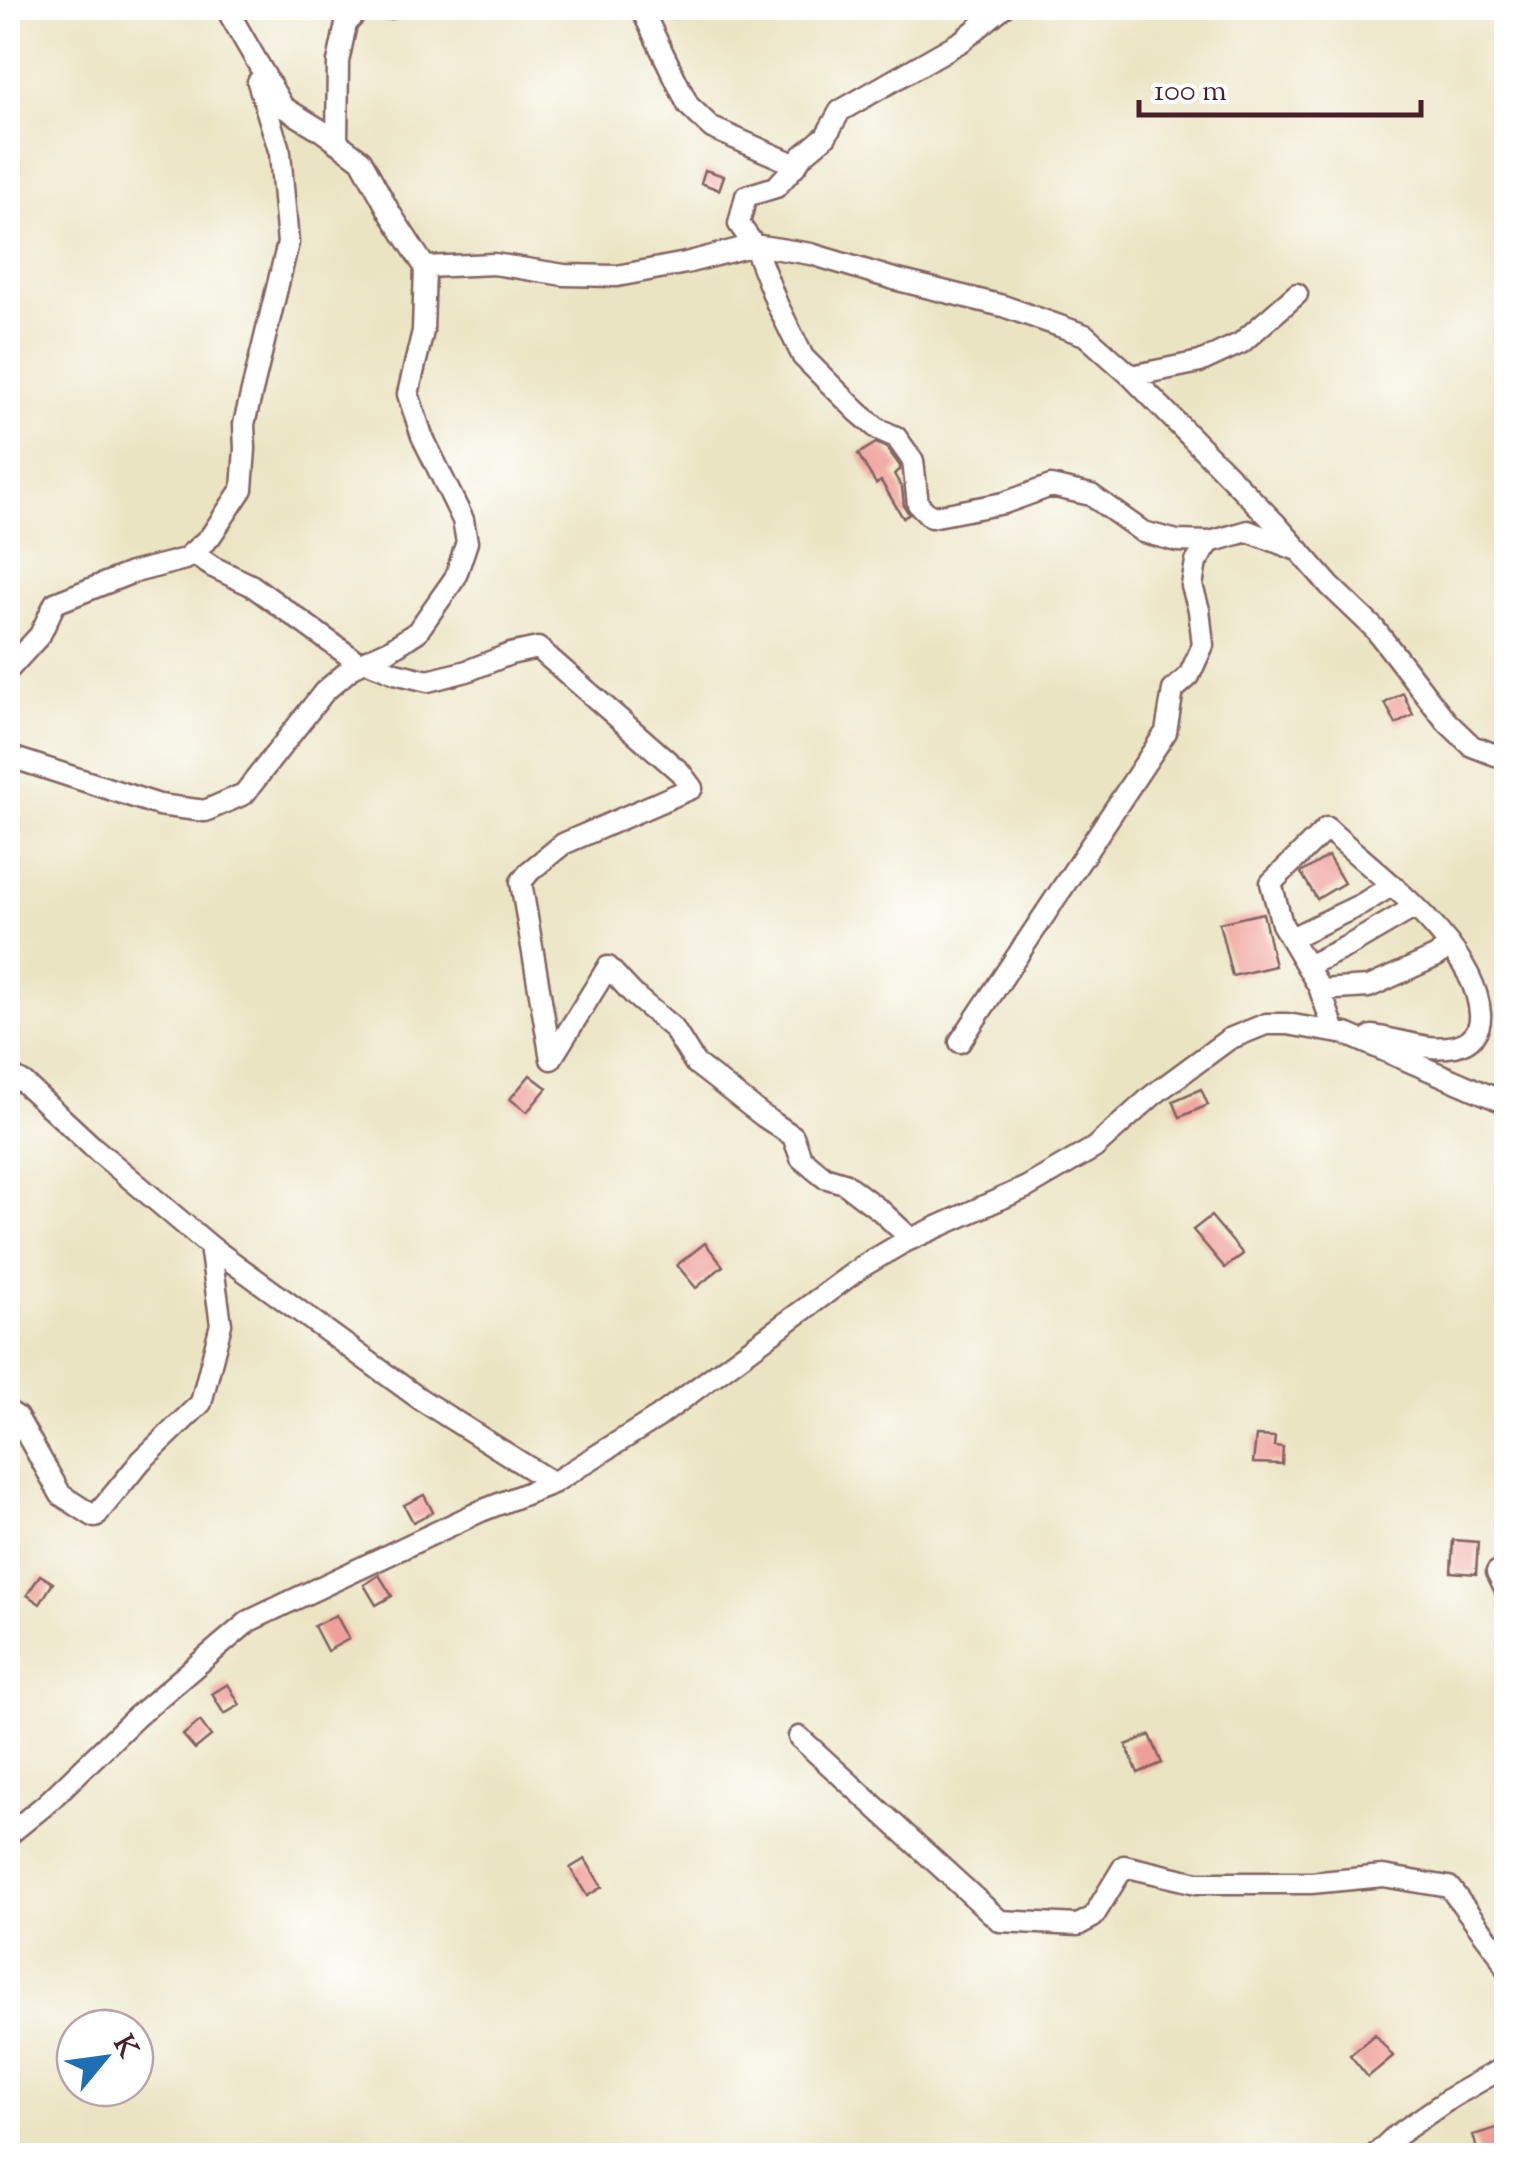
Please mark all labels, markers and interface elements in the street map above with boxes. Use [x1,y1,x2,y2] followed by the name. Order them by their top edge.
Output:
[1139,55,1422,117] scale bar
[1154,71,1227,114] text: 100 m
[55,2008,155,2108] north arrow
[102,2029,147,2067] text: K

